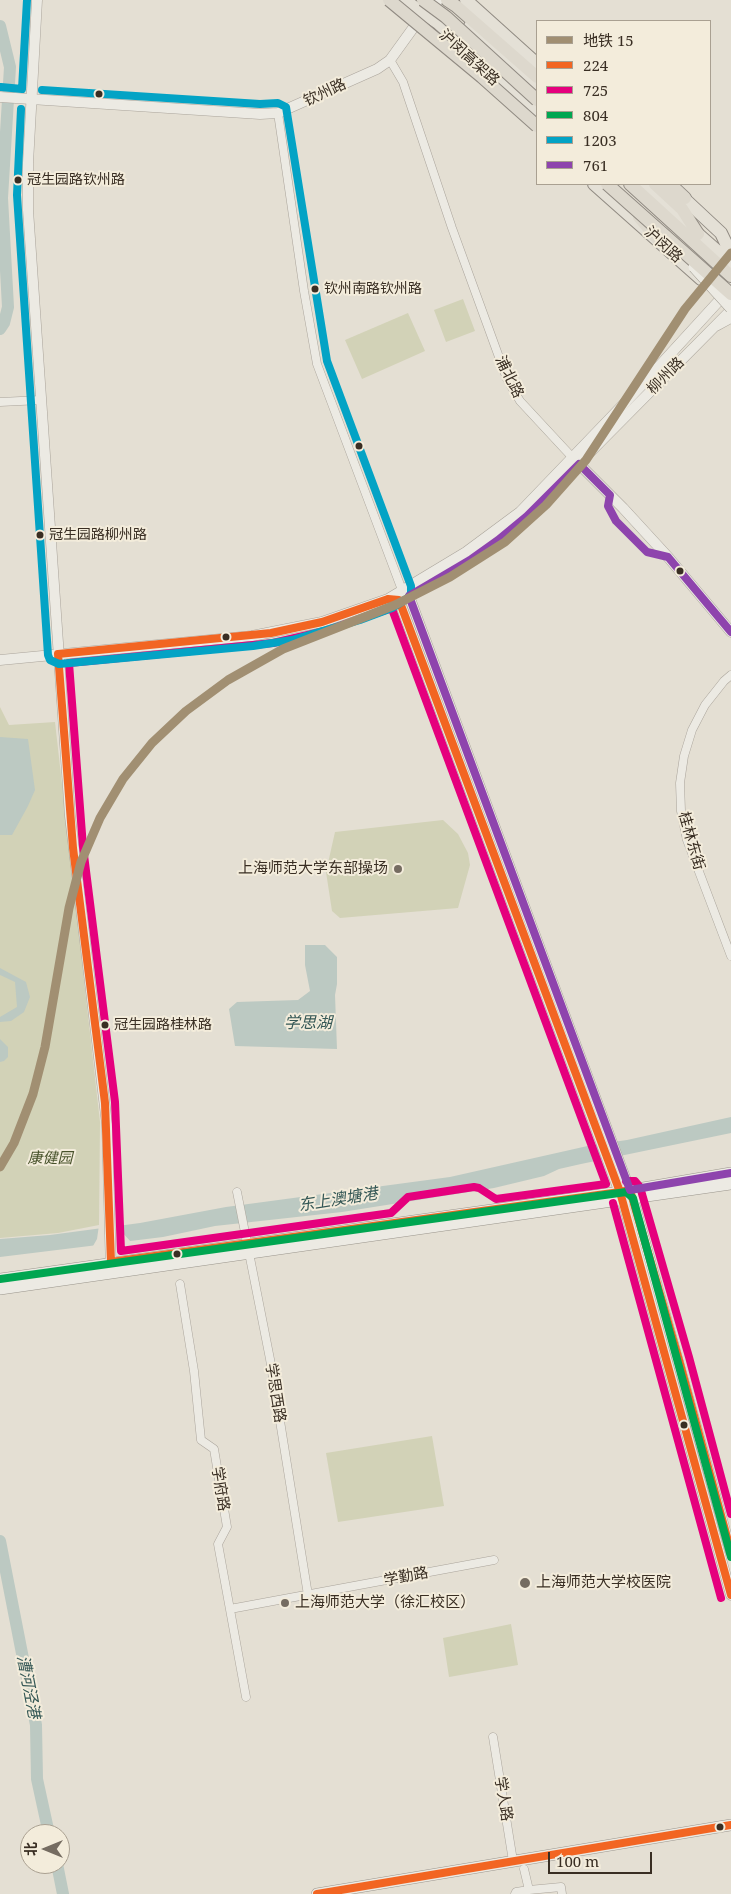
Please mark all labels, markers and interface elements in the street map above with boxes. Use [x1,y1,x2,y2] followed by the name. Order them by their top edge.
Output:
[536,20,711,185] legend
[435,26,503,90] street label: 沪闵高架路
[583,30,634,50] text: 地铁 15
[583,55,608,75] text: 224
[301,75,349,111] street label: 钦州路
[583,80,608,100] text: 725
[94,89,104,99] unlabelled marker
[583,105,608,125] text: 804
[583,130,617,150] text: 1203
[583,155,608,175] text: 761
[27,172,125,188] place label: 冠生园路钦州路
[13,175,23,185] marker: 冠生园路钦州路
[640,223,686,267] street label: 沪闵路
[324,281,422,297] place label: 钦州南路钦州路
[310,284,320,294] marker: 钦州南路钦州路
[491,353,527,401] street label: 浦北路
[644,354,688,398] street label: 柳州路
[354,441,364,451] unlabelled marker
[49,527,147,543] place label: 冠生园路柳州路
[35,530,45,540] marker: 冠生园路柳州路
[675,566,685,576] unlabelled marker
[221,632,231,642] unlabelled marker
[674,810,708,872] street label: 桂林东街
[238,860,388,878] place label: 上海师范大学东部操场
[392,863,404,875] marker: 上海师范大学东部操场
[284,1013,332,1033] water label: 学思湖
[114,1017,212,1033] place label: 冠生园路桂林路
[100,1020,110,1030] marker: 冠生园路桂林路
[28,1150,72,1168] park label: 康健园
[297,1184,379,1216] water label: 东上澳塘港
[172,1249,182,1259] unlabelled marker
[261,1362,289,1424] street label: 学思西路
[679,1420,689,1430] unlabelled marker
[208,1465,232,1513] street label: 学府路
[382,1564,430,1590] street label: 学勤路
[536,1574,671,1592] place label: 上海师范大学校医院
[518,1576,532,1590] marker: 上海师范大学校医院
[295,1594,475,1612] place label: 上海师范大学（徐汇校区）
[279,1597,291,1609] marker: 上海师范大学（徐汇校区）
[12,1654,44,1720] water label: 漕河泾港
[491,1775,515,1823] street label: 学人路
[715,1822,725,1832] unlabelled marker
[20,1824,70,1874] north arrow
[21,1842,40,1856] text: 北
[551,1842,655,1874] scale bar
[556,1851,599,1871] text: 100 m

